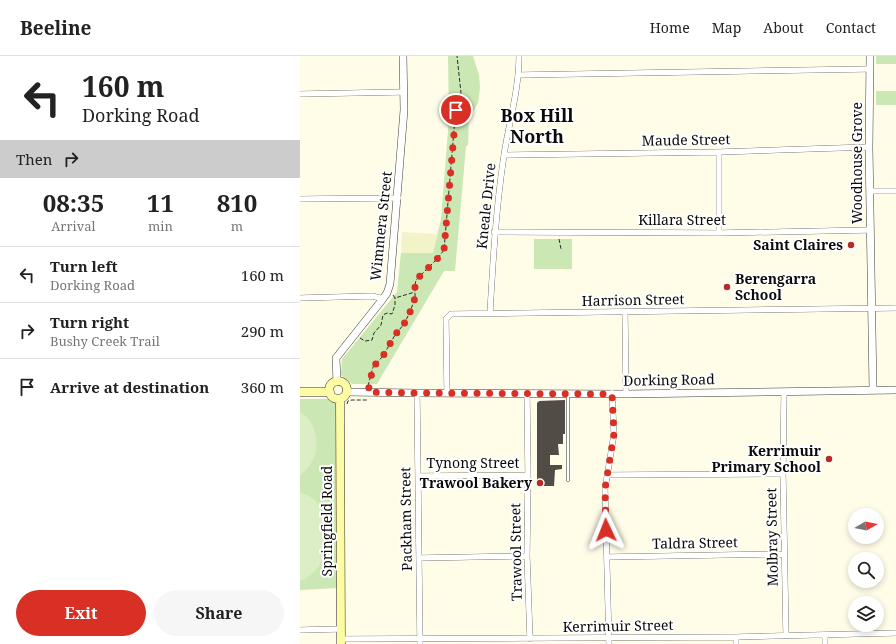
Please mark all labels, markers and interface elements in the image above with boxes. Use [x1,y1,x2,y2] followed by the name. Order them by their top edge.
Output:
[20,15,91,41] text: Beeline
[650,18,690,37] text: Home
[712,18,741,37] text: Map
[763,18,804,37] text: About
[826,18,876,37] text: Contact
[82,67,164,105] text: 160 m
[16,72,68,124] icon: left
[439,93,473,127] pin
[445,99,467,121] icon: arrive
[847,102,866,224] street label: Woodhouse Grove
[82,103,200,127] text: Dorking Road
[500,103,574,148] district label: Box Hill North
[641,129,731,150] street label: Maude Street
[60,148,82,170] icon: right
[16,149,52,169] text: Then
[472,162,499,250] street label: Kneale Drive
[365,170,396,282] street label: Wimmera Street
[43,186,104,219] text: 08:35
[147,186,174,219] text: 11
[217,186,257,219] text: 810
[638,210,726,229] street label: Killara Street
[51,217,96,235] text: Arrival
[148,217,173,235] text: min
[231,217,243,235] text: m
[753,235,843,254] place label: Saint Claires
[846,240,856,250] marker: Saint Claires
[50,256,118,276] text: Turn left
[16,264,38,286] icon: left
[241,265,284,285] text: 160 m
[735,269,816,304] place label: Berengarra School
[50,276,135,294] text: Dorking Road
[722,282,732,292] marker: Berengarra School
[581,289,685,310] street label: Harrison Street
[50,312,129,332] text: Turn right
[16,320,38,342] icon: right
[241,321,284,341] text: 290 m
[50,332,160,350] text: Bushy Creek Trail
[623,369,715,390] street label: Dorking Road
[16,376,38,398] icon: arrive
[50,377,209,397] text: Arrive at destination
[241,377,284,397] text: 360 m
[712,441,822,476] place label: Kerrimuir Primary School
[427,453,519,472] street label: Tynong Street
[824,454,834,464] marker: Kerrimuir Primary School
[317,465,336,576] street label: Springfield Road
[395,467,416,571] street label: Packham Street
[420,473,533,492] place label: Trawool Bakery
[535,478,545,488] marker: Trawool Bakery
[761,487,782,587] street label: Molbray Street
[505,503,526,601] street label: Trawool Street
[848,508,884,544] north arrow
[848,508,884,632] map controls
[585,509,627,551] position arrow
[652,532,738,553] street label: Taldra Street
[848,552,884,588] button: search
[16,590,146,636] button: Exit
[154,590,284,636] button: Share
[848,596,884,632] button: layers
[563,615,673,636] street label: Kerrimuir Street

